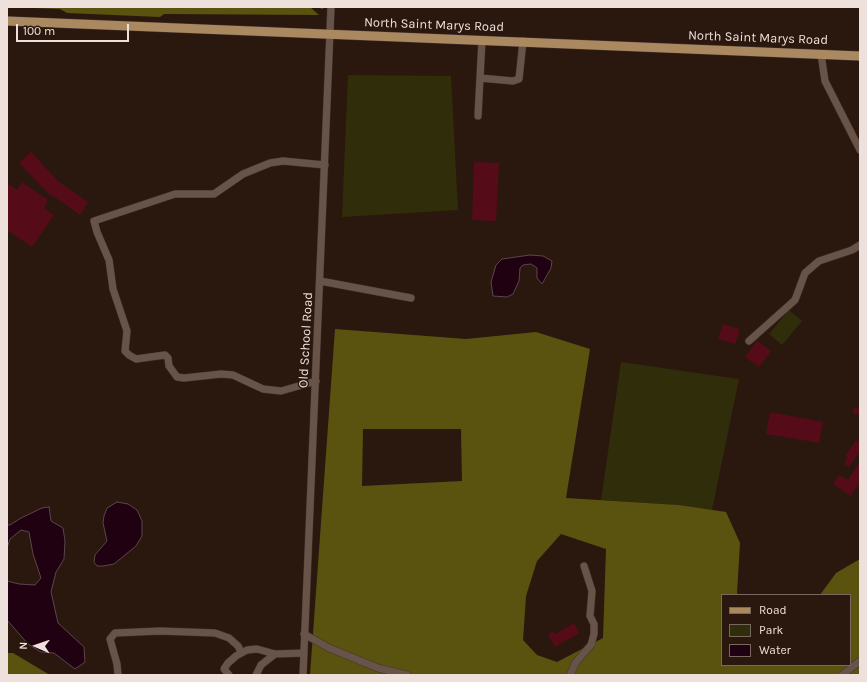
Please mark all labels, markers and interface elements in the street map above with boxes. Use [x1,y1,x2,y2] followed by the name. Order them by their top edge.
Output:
[364,15,504,35] street label: North Saint Marys Road
[18,16,131,42] scale bar
[23,24,55,38] text: 100 m
[688,28,828,48] street label: North Saint Marys Road
[296,292,316,388] street label: Old School Road
[721,594,851,666] legend
[759,603,787,617] text: Road
[759,623,783,637] text: Park
[16,626,56,666] north arrow
[17,641,30,650] text: N
[759,643,791,657] text: Water

